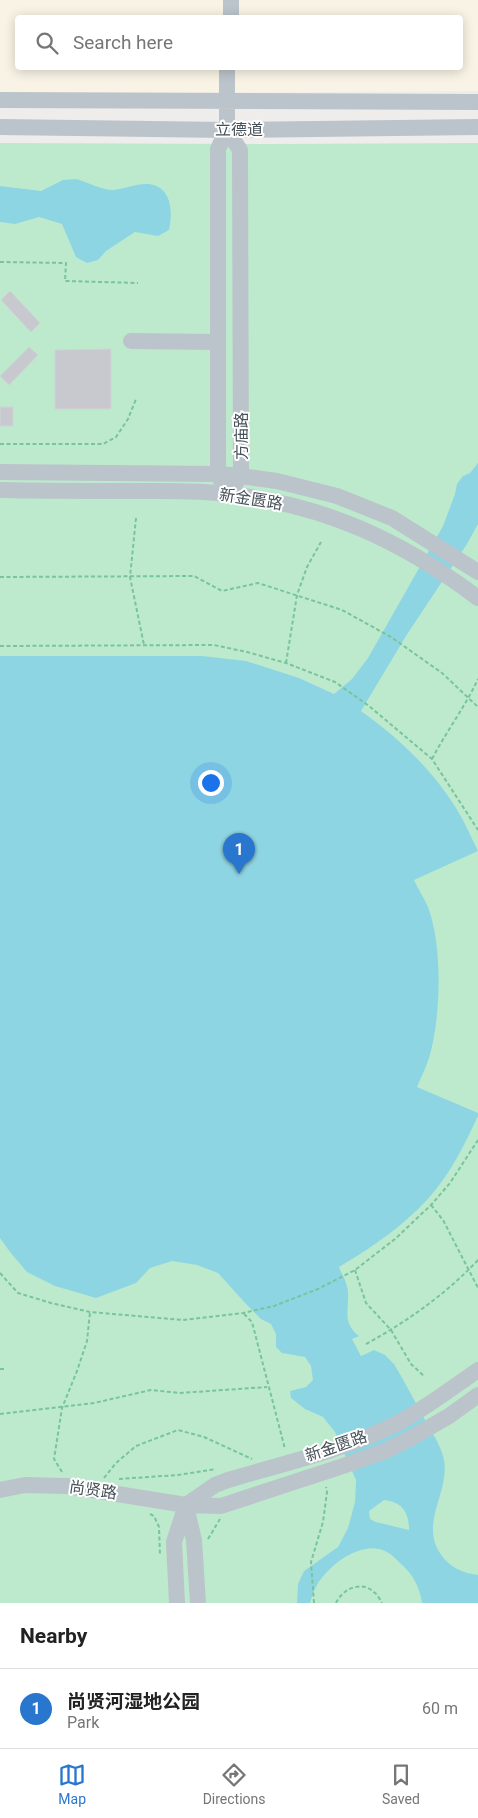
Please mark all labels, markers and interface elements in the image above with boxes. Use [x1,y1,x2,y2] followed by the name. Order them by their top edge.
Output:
[15,15,463,70] search box
[33,29,61,57] icon: search
[73,31,173,54] text: Search here
[215,120,263,139] street label: 立德道
[232,412,251,460] street label: 方庙路
[218,485,284,513] street label: 新金匮路
[198,770,224,796] your location
[223,833,255,874] pin: 1
[303,1427,369,1465] street label: 新金匮路
[68,1477,118,1503] street label: 尚贤路
[20,1624,87,1648] text: Nearby
[67,1690,200,1713] text: 尚贤河湿地公园
[31,1699,41,1718] text: 1
[422,1699,458,1718] text: 60 m
[67,1713,99,1732] text: Park
[58,1761,86,1807] tab: Map
[203,1761,266,1807] tab: Directions
[382,1761,420,1807] tab: Saved

